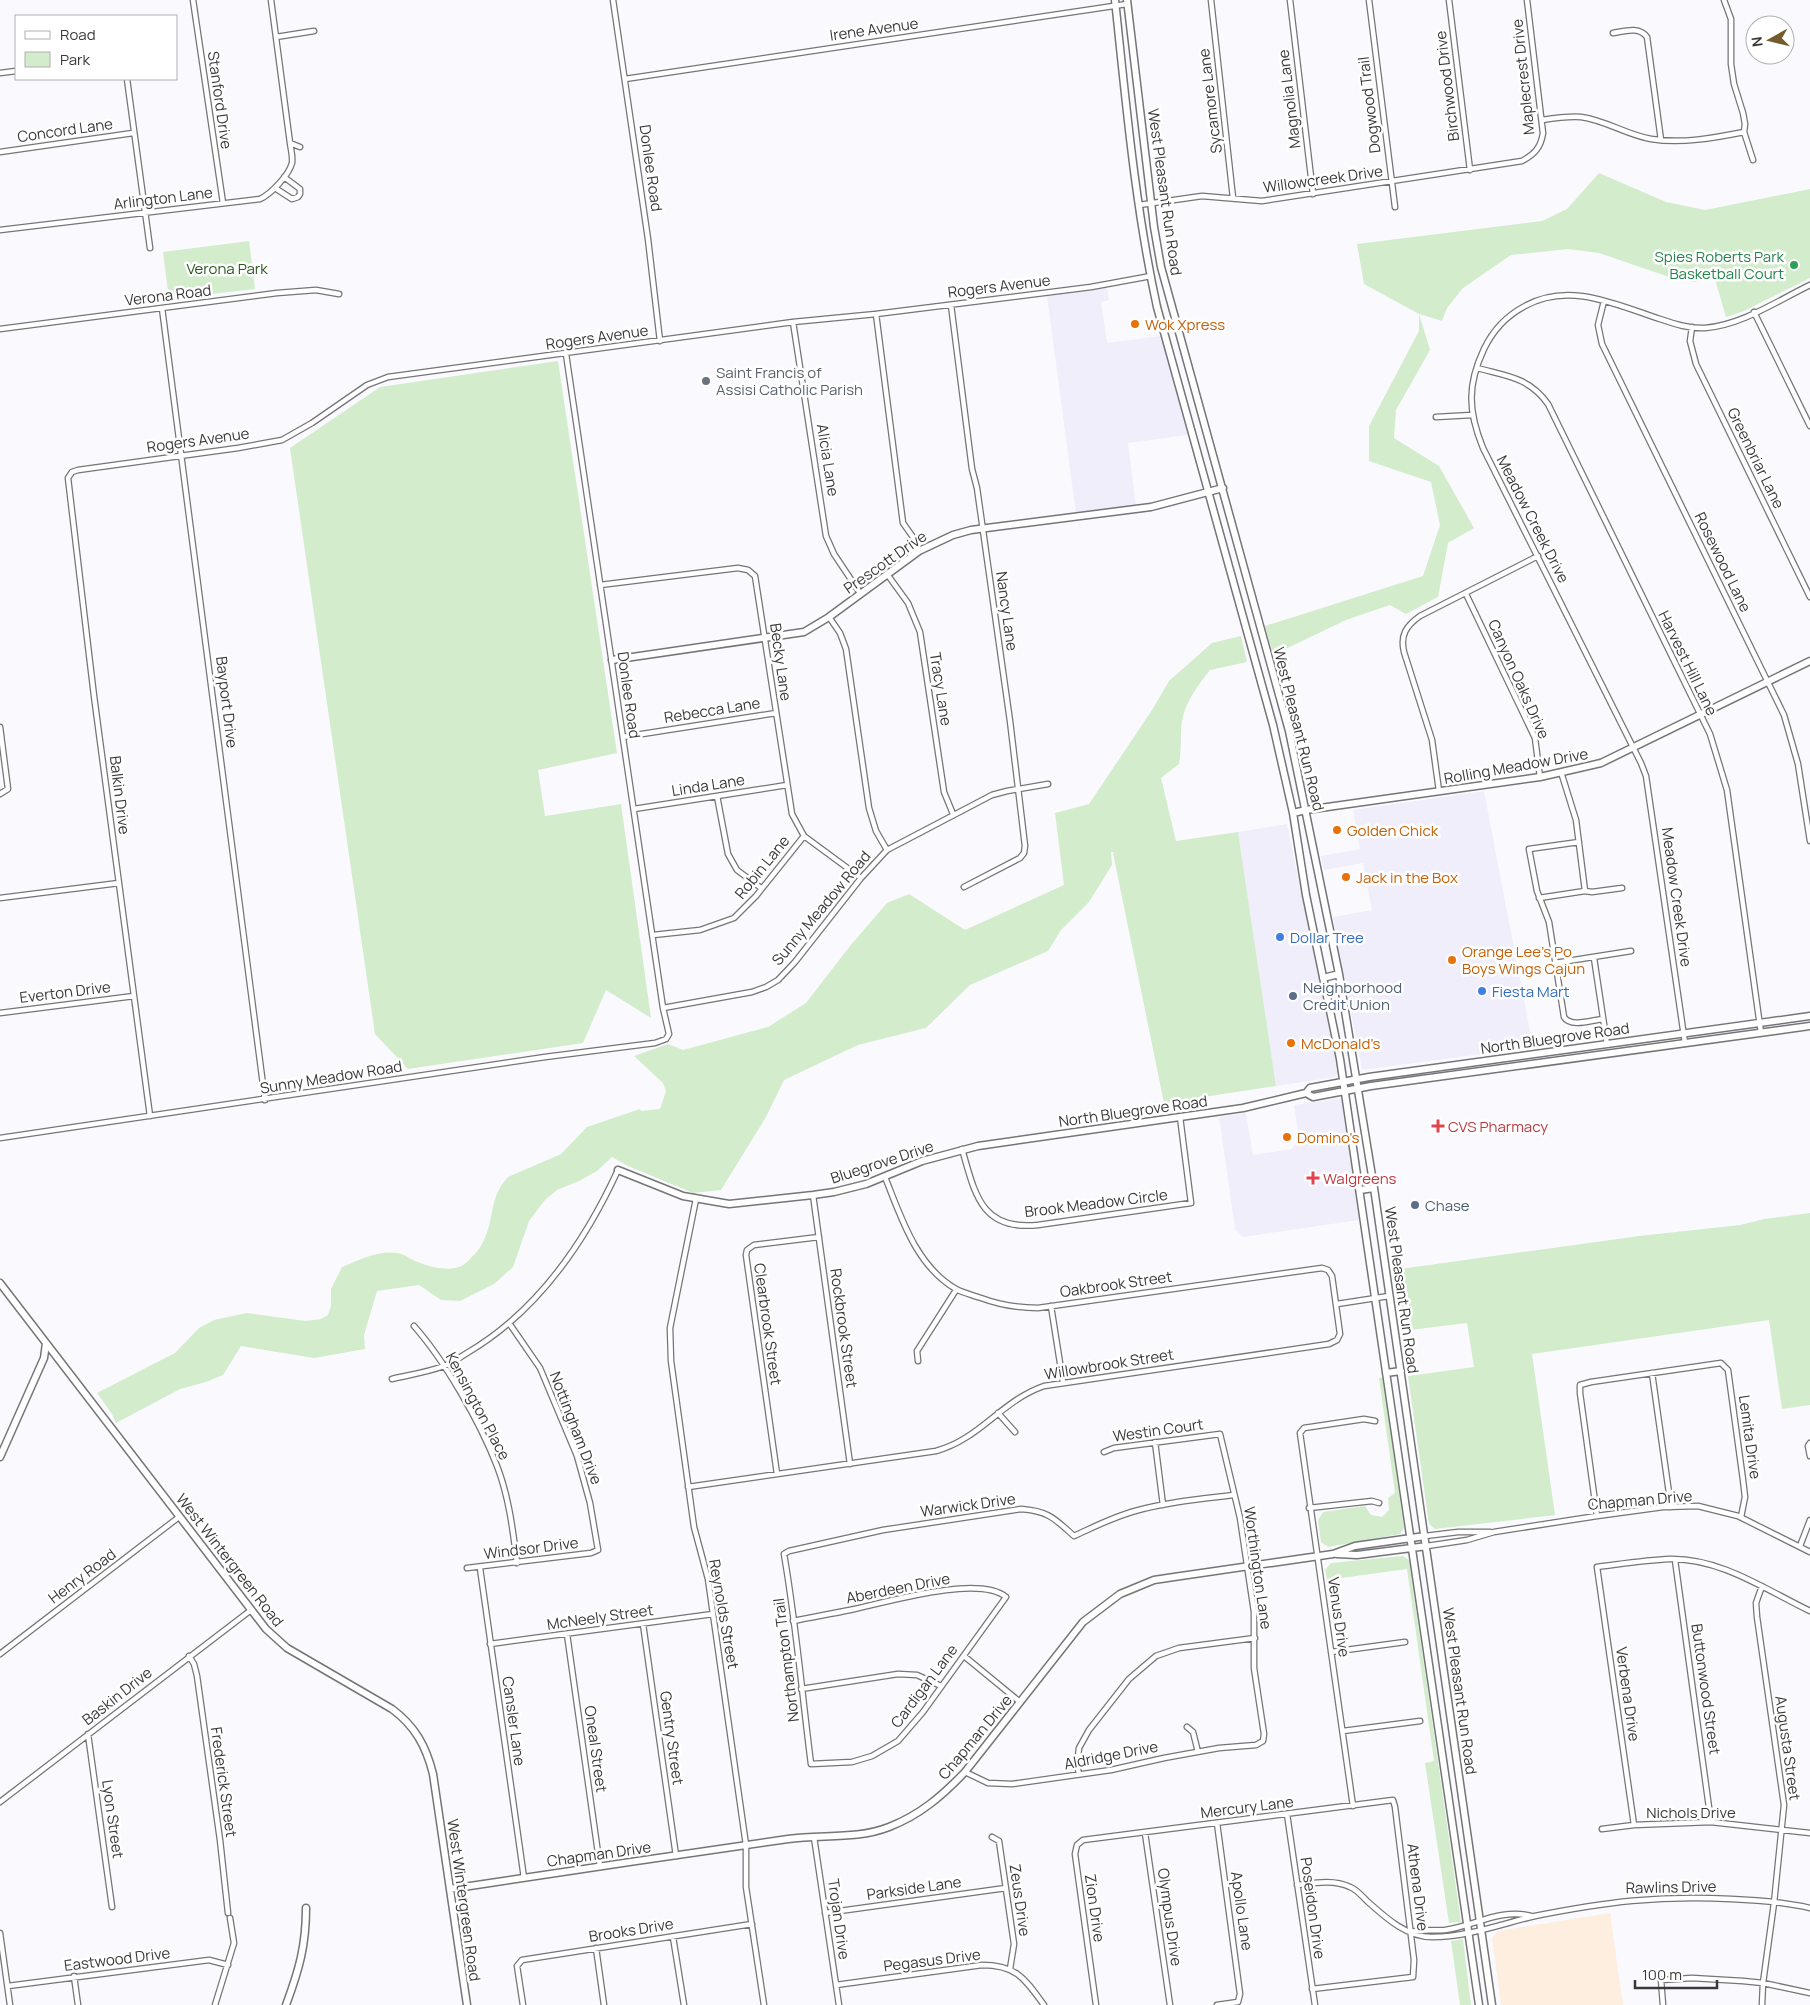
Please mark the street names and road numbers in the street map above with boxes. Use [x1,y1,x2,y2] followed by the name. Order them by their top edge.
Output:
[828,12,920,46] street label: Irene Avenue
[1506,18,1540,136] street label: Maplecrest Drive
[1430,29,1464,142] street label: Birchwood Drive
[1193,47,1227,155] street label: Sycamore Lane
[1272,48,1305,150] street label: Magnolia Lane
[203,50,237,151] street label: Stanford Drive
[1353,55,1385,155] street label: Dogwood Trail
[1143,107,1187,277] street label: West Pleasant Run Road
[16,113,114,147] street label: Concord Lane
[635,123,667,213] street label: Donlee Road
[1262,160,1384,198] street label: Willowcreek Drive
[112,181,214,215] street label: Arlington Lane
[946,269,1052,303] street label: Rogers Avenue
[124,279,212,311] street label: Verona Road
[544,319,650,355] street label: Rogers Avenue
[1722,404,1790,512] street label: Greenbriar Lane
[145,422,251,458] street label: Rogers Avenue
[812,422,844,498] street label: Alicia Lane
[1492,452,1574,587] street label: Meadow Creek Drive
[1690,508,1756,616] street label: Rosewood Lane
[839,525,931,598] street label: Prescott Drive
[991,570,1023,652] street label: Nancy Lane
[1653,607,1723,719] street label: Harvest Hill Lane
[1483,616,1555,742] street label: Canyon Oaks Drive
[765,622,797,702] street label: Becky Lane
[1268,645,1330,813] street label: West Pleasant Run Road
[613,650,645,740] street label: Donlee Road
[925,651,957,727] street label: Tracy Lane
[211,655,243,749] street label: Bayport Drive
[662,692,762,728] street label: Rebecca Lane
[1442,743,1590,789] street label: Rolling Meadow Drive
[105,755,135,836] street label: Balkin Drive
[670,769,746,801] street label: Linda Lane
[1657,826,1697,968] street label: Meadow Creek Drive
[730,831,794,903] street label: Robin Lane
[767,846,875,970] street label: Sunny Meadow Road
[18,976,112,1008] street label: Everton Drive
[1479,1017,1631,1059] street label: North Bluegrove Road
[258,1055,404,1099] street label: Sunny Meadow Road
[1057,1090,1209,1132] street label: North Bluegrove Road
[828,1135,936,1189] street label: Bluegrove Drive
[1023,1184,1169,1222] street label: Brook Meadow Circle
[1380,1205,1424,1375] street label: West Pleasant Run Road
[749,1262,787,1386] street label: Clearbrook Street
[1059,1266,1173,1302] street label: Oakbrook Street
[825,1267,863,1389] street label: Rockbrook Street
[1043,1343,1175,1385] street label: Willowbrook Street
[441,1348,515,1464] street label: Kensington Place
[545,1368,607,1488] street label: Nottingham Drive
[1734,1394,1766,1481] street label: Lemita Drive
[1111,1413,1205,1447] street label: Westin Court
[1587,1485,1693,1515] street label: Chapman Drive
[919,1488,1017,1522] street label: Warwick Drive
[171,1489,289,1631] street label: West Wintergreen Road
[1239,1505,1277,1631] street label: Worthington Lane
[482,1532,580,1564] street label: Windsor Drive
[44,1544,120,1608] street label: Henry Road
[704,1557,744,1671] street label: Reynolds Street
[844,1568,952,1608] street label: Aberdeen Drive
[1323,1576,1355,1659] street label: Venus Drive
[768,1597,804,1723] street label: Northampton Trail
[545,1599,655,1635] street label: McNeely Street
[1438,1606,1482,1776] street label: West Pleasant Run Road
[1686,1622,1726,1756] street label: Buttonwood Street
[886,1640,962,1732] street label: Cardigan Lane
[1611,1645,1645,1743] street label: Verbena Drive
[78,1662,156,1730] street label: Baskin Drive
[497,1675,531,1767] street label: Cansler Lane
[655,1690,689,1786] street label: Gentry Street
[933,1690,1017,1784] street label: Chapman Drive
[1770,1694,1806,1802] street label: Augusta Street
[580,1704,612,1794] street label: Oneal Street
[206,1726,242,1838] street label: Frederick Street
[1062,1736,1160,1774] street label: Aldridge Drive
[97,1778,129,1860] street label: Lyon Street
[1199,1791,1295,1823] street label: Mercury Lane
[1646,1802,1736,1823] street label: Nichols Drive
[442,1818,486,1982] street label: West Wintergreen Road
[546,1836,653,1872] street label: Chapman Drive
[1402,1842,1434,1932] street label: Athena Drive
[1295,1856,1331,1961] street label: Poseidon Drive
[1005,1862,1035,1938] street label: Zeus Drive
[1153,1867,1187,1968] street label: Olympus Drive
[1226,1870,1258,1952] street label: Apollo Lane
[865,1871,963,1905] street label: Parkside Lane
[1080,1873,1110,1944] street label: Zion Drive
[1625,1876,1717,1898] street label: Rawlins Drive
[823,1877,855,1961] street label: Trojan Drive
[587,1913,675,1947] street label: Brooks Drive
[63,1942,171,1976] street label: Eastwood Drive
[882,1944,982,1976] street label: Pegasus Drive

